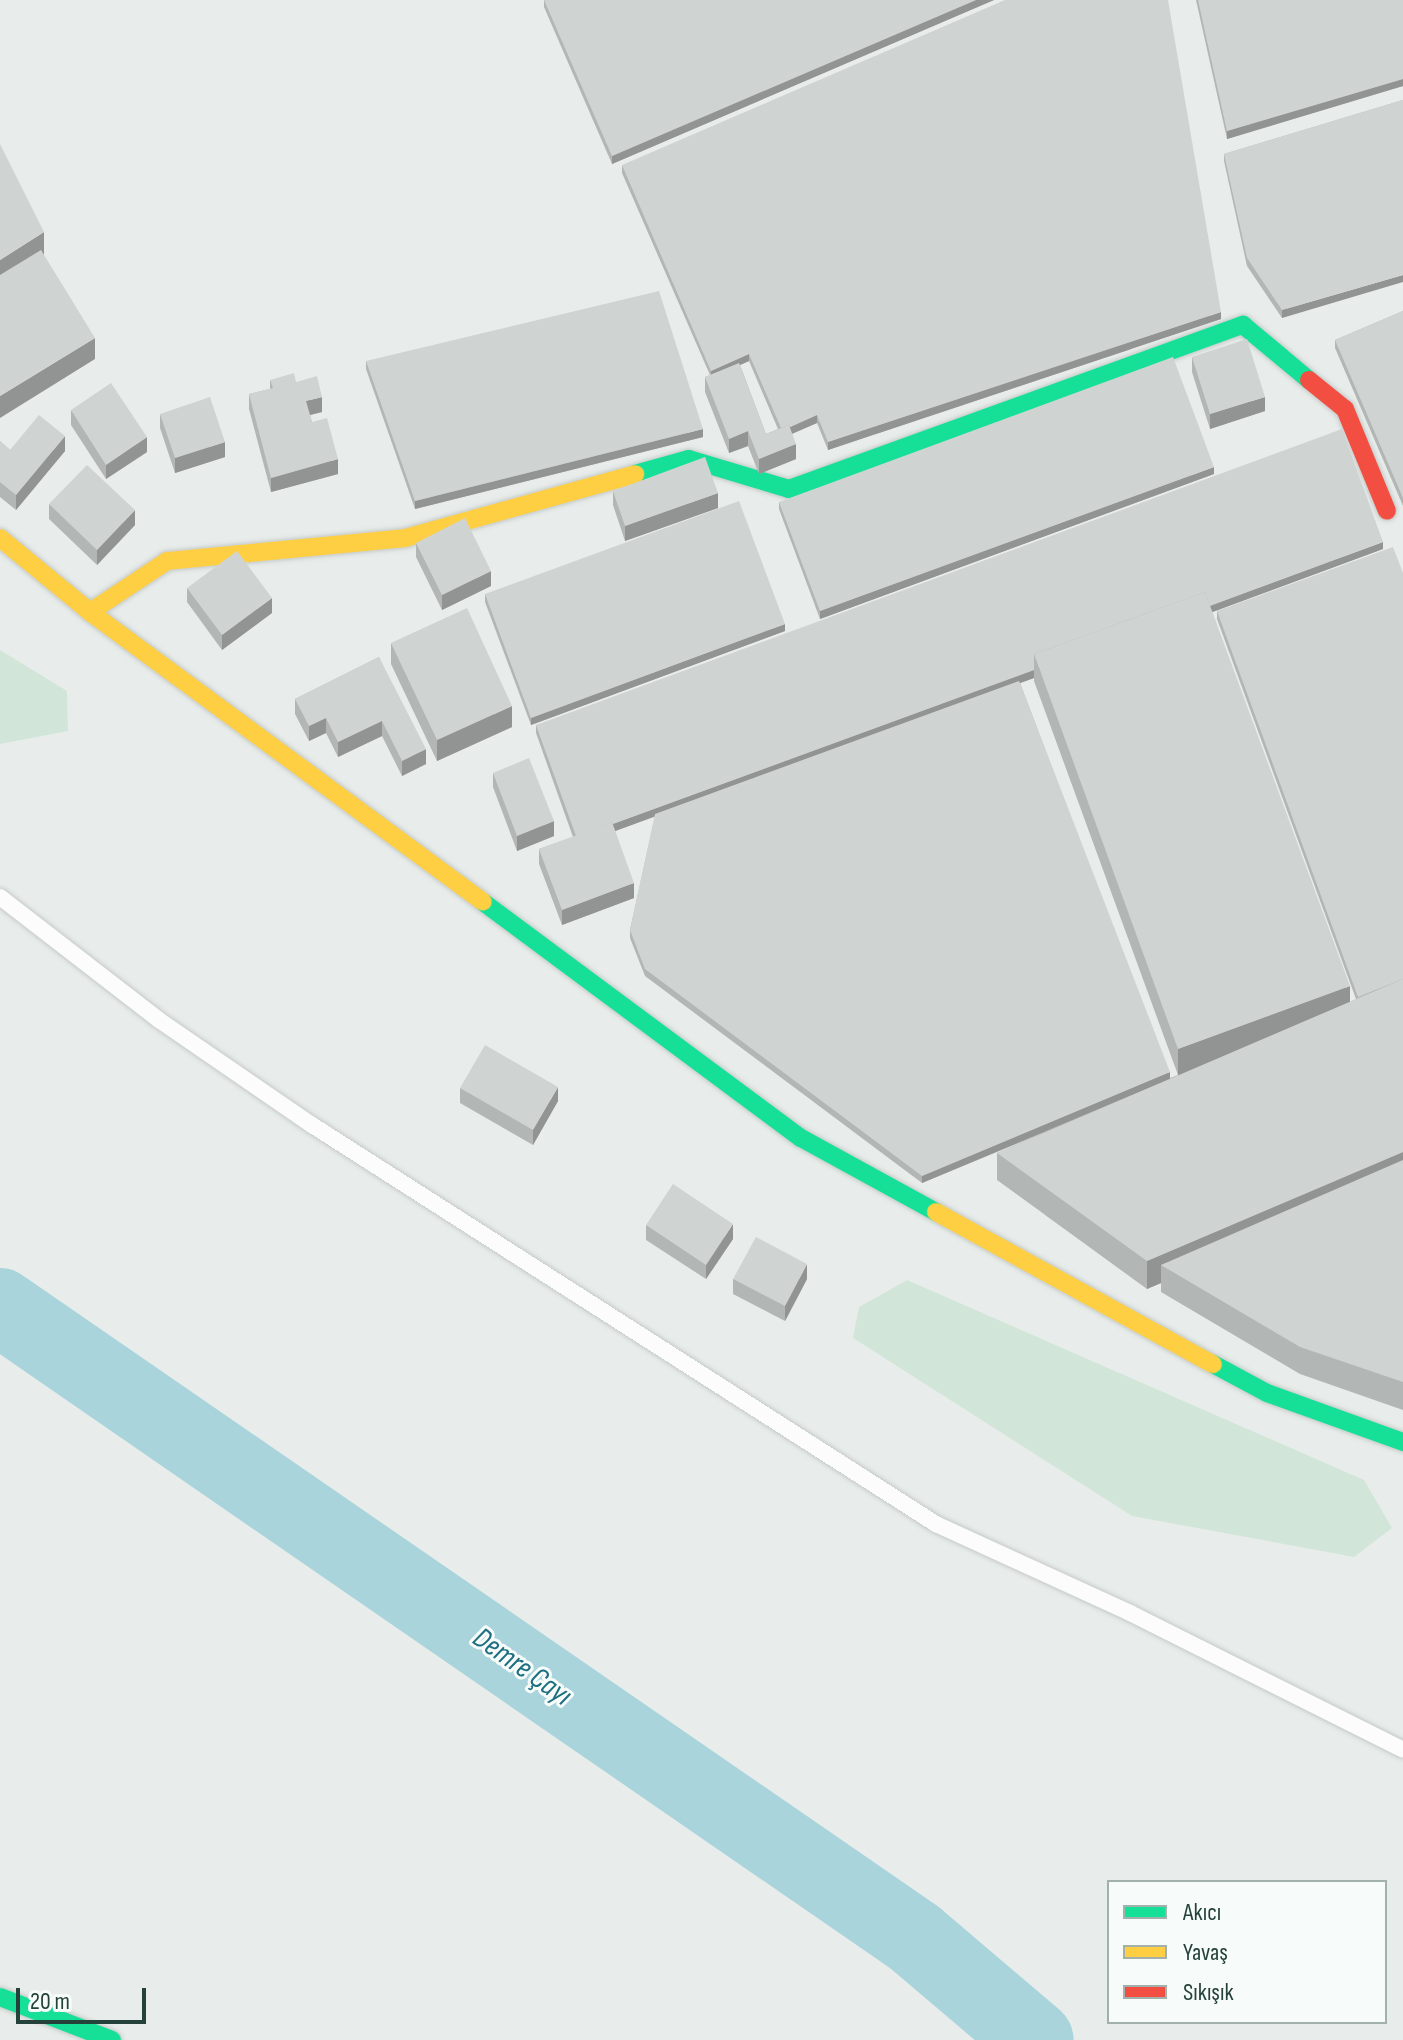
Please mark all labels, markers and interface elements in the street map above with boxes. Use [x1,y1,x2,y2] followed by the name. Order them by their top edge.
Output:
[466,1620,578,1714] water label: Demre Çayı
[1107,1880,1387,2024] legend
[1183,1898,1221,1927] text: Akıcı
[1183,1938,1228,1967] text: Yavaş
[20,1972,150,2022] scale bar
[1183,1978,1234,2007] text: Sıkışık
[30,1987,70,2016] text: 20 m

